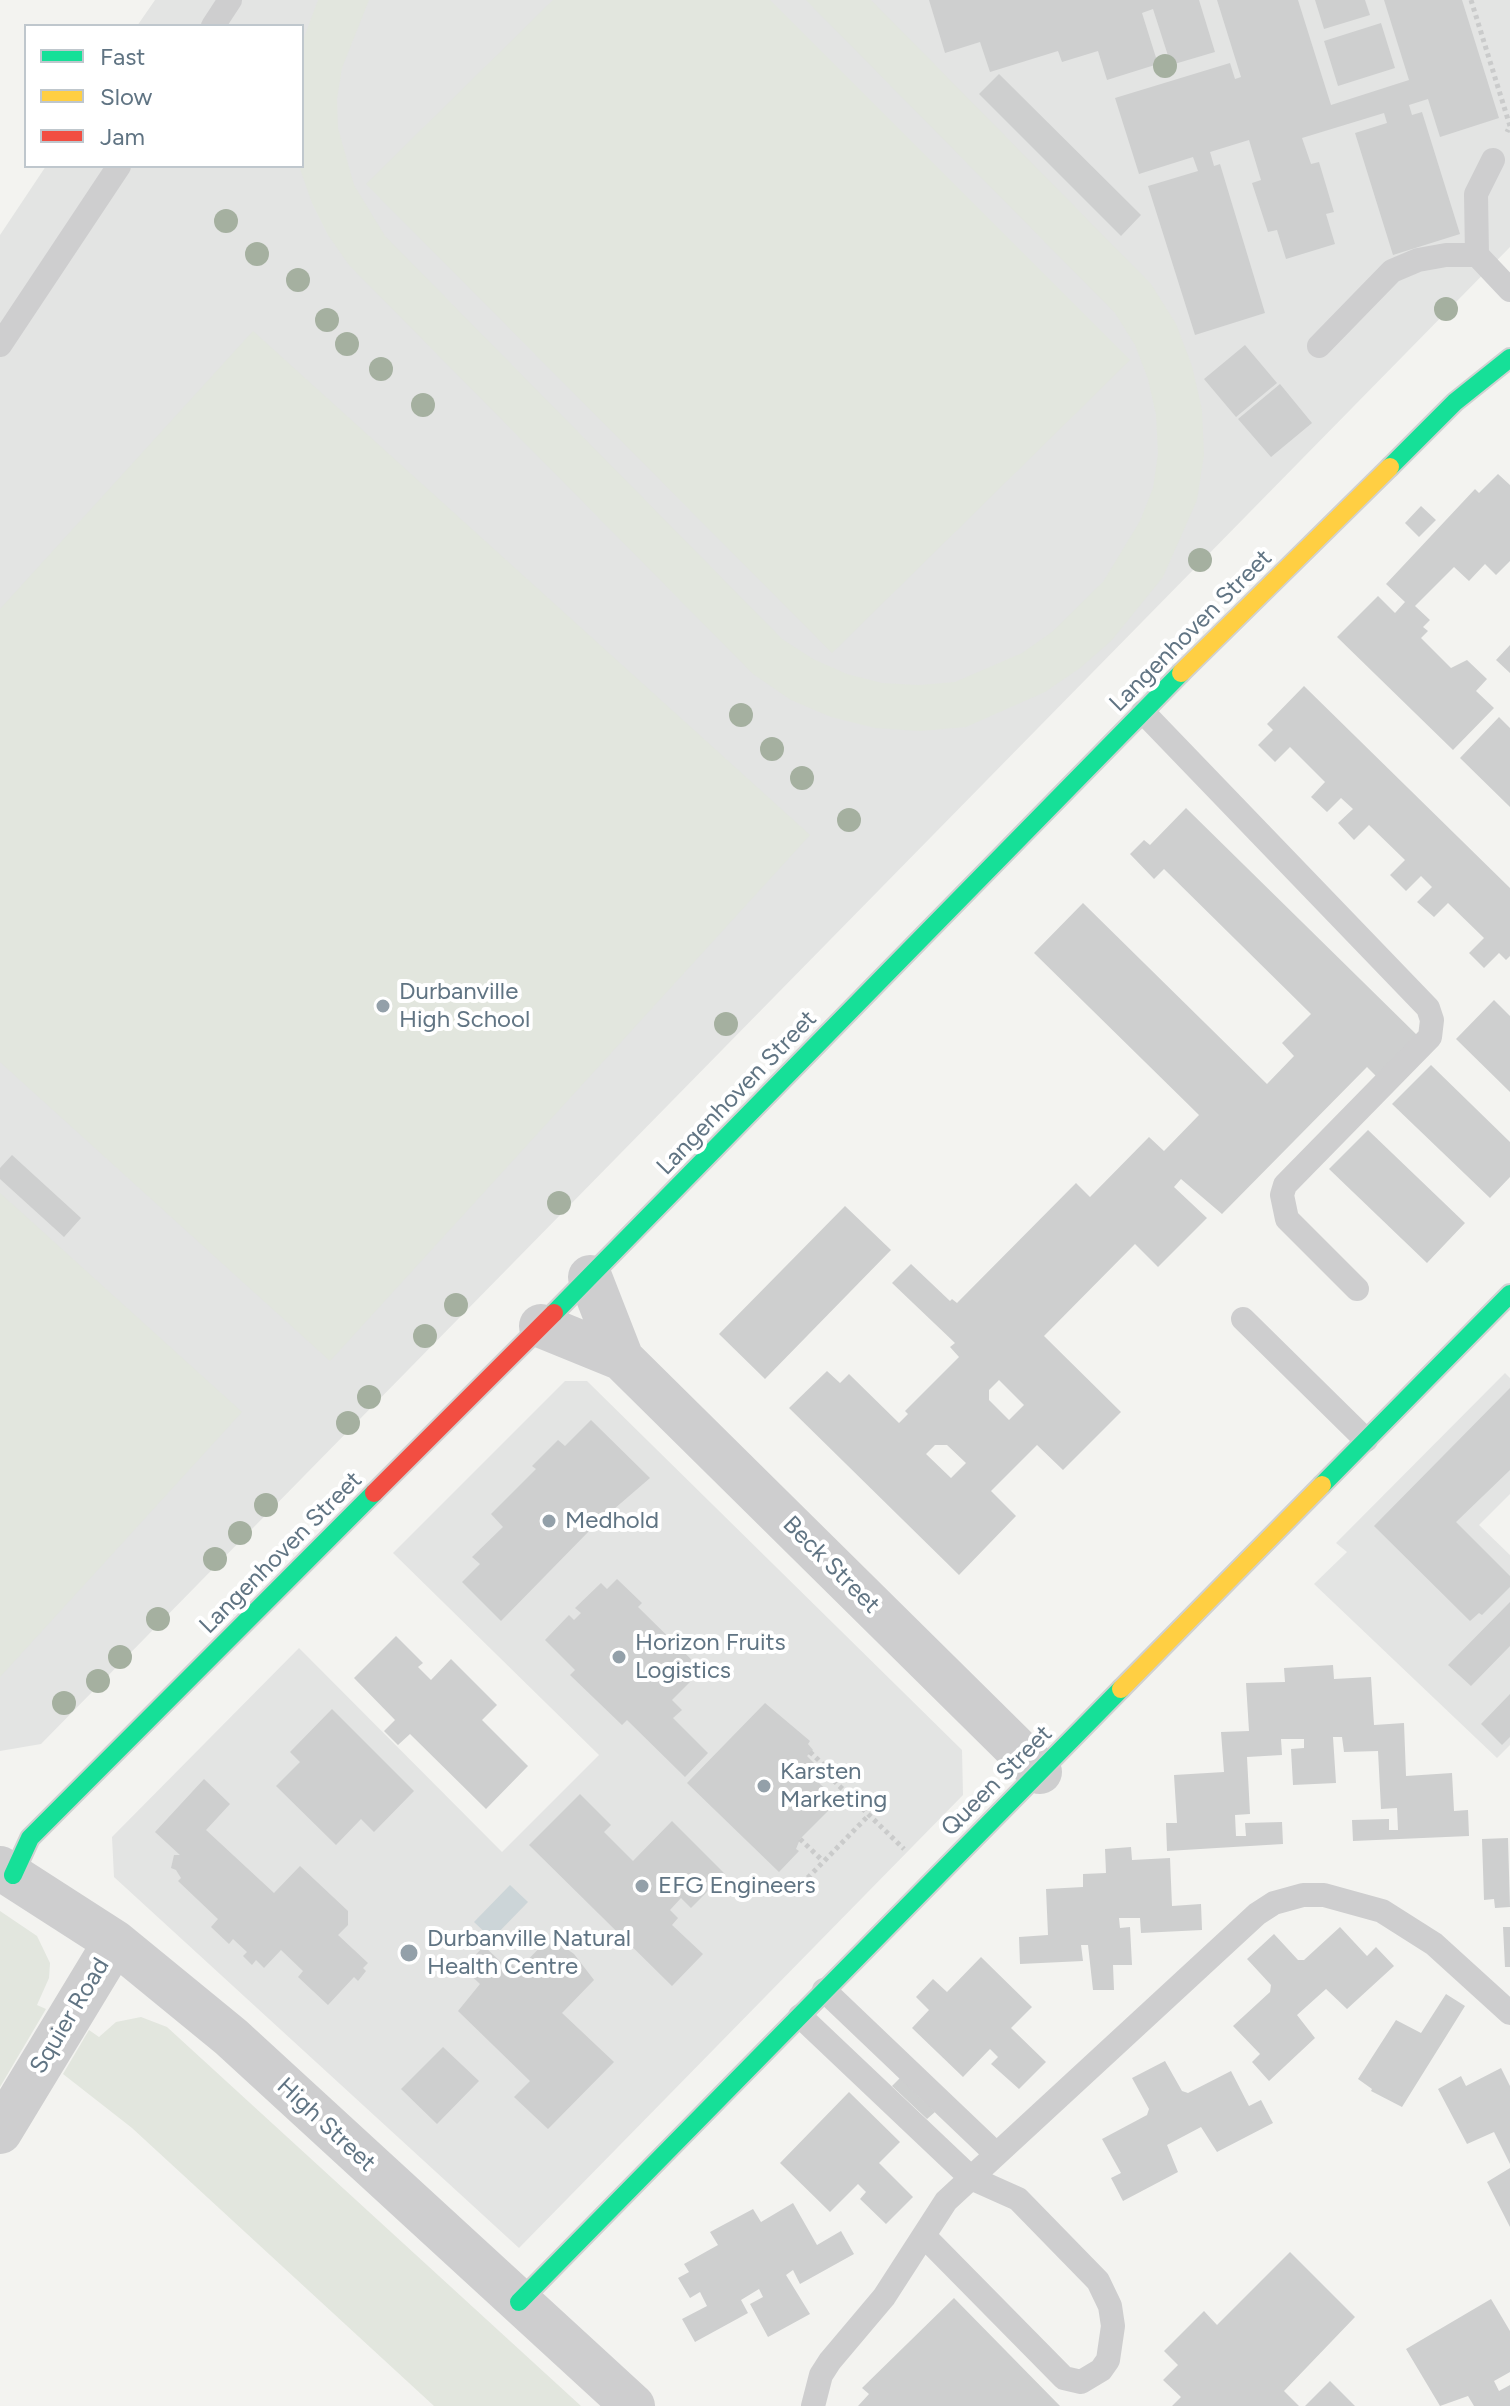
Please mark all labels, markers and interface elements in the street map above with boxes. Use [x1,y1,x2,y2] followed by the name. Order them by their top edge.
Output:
[24,24,304,168] legend
[100,42,145,71] text: Fast
[100,82,152,111] text: Slow
[100,122,145,151] text: Jam
[1104,544,1278,718] street label: Langenhoven Street
[399,978,530,1034] place label: Durbanville High School
[374,997,392,1015] marker: Durbanville High School
[651,1005,823,1181] street label: Langenhoven Street
[194,1466,368,1640] street label: Langenhoven Street
[565,1507,659,1535] place label: Medhold
[776,1510,886,1620] street label: Beck Street
[540,1512,558,1530] marker: Medhold
[635,1629,786,1685] place label: Horizon Fruits Logistics
[610,1648,628,1666] marker: Horizon Fruits Logistics
[936,1720,1058,1842] street label: Queen Street
[780,1758,887,1814] place label: Karsten Marketing
[755,1777,773,1795] marker: Karsten Marketing
[658,1872,816,1900] place label: EFG Engineers
[633,1877,651,1895] marker: EFG Engineers
[427,1925,631,1981] place label: Durbanville Natural Health Centre
[398,1942,420,1964] marker: Durbanville Natural Health Centre
[24,1953,116,2079] street label: Squier Road
[271,2072,381,2178] street label: High Street

